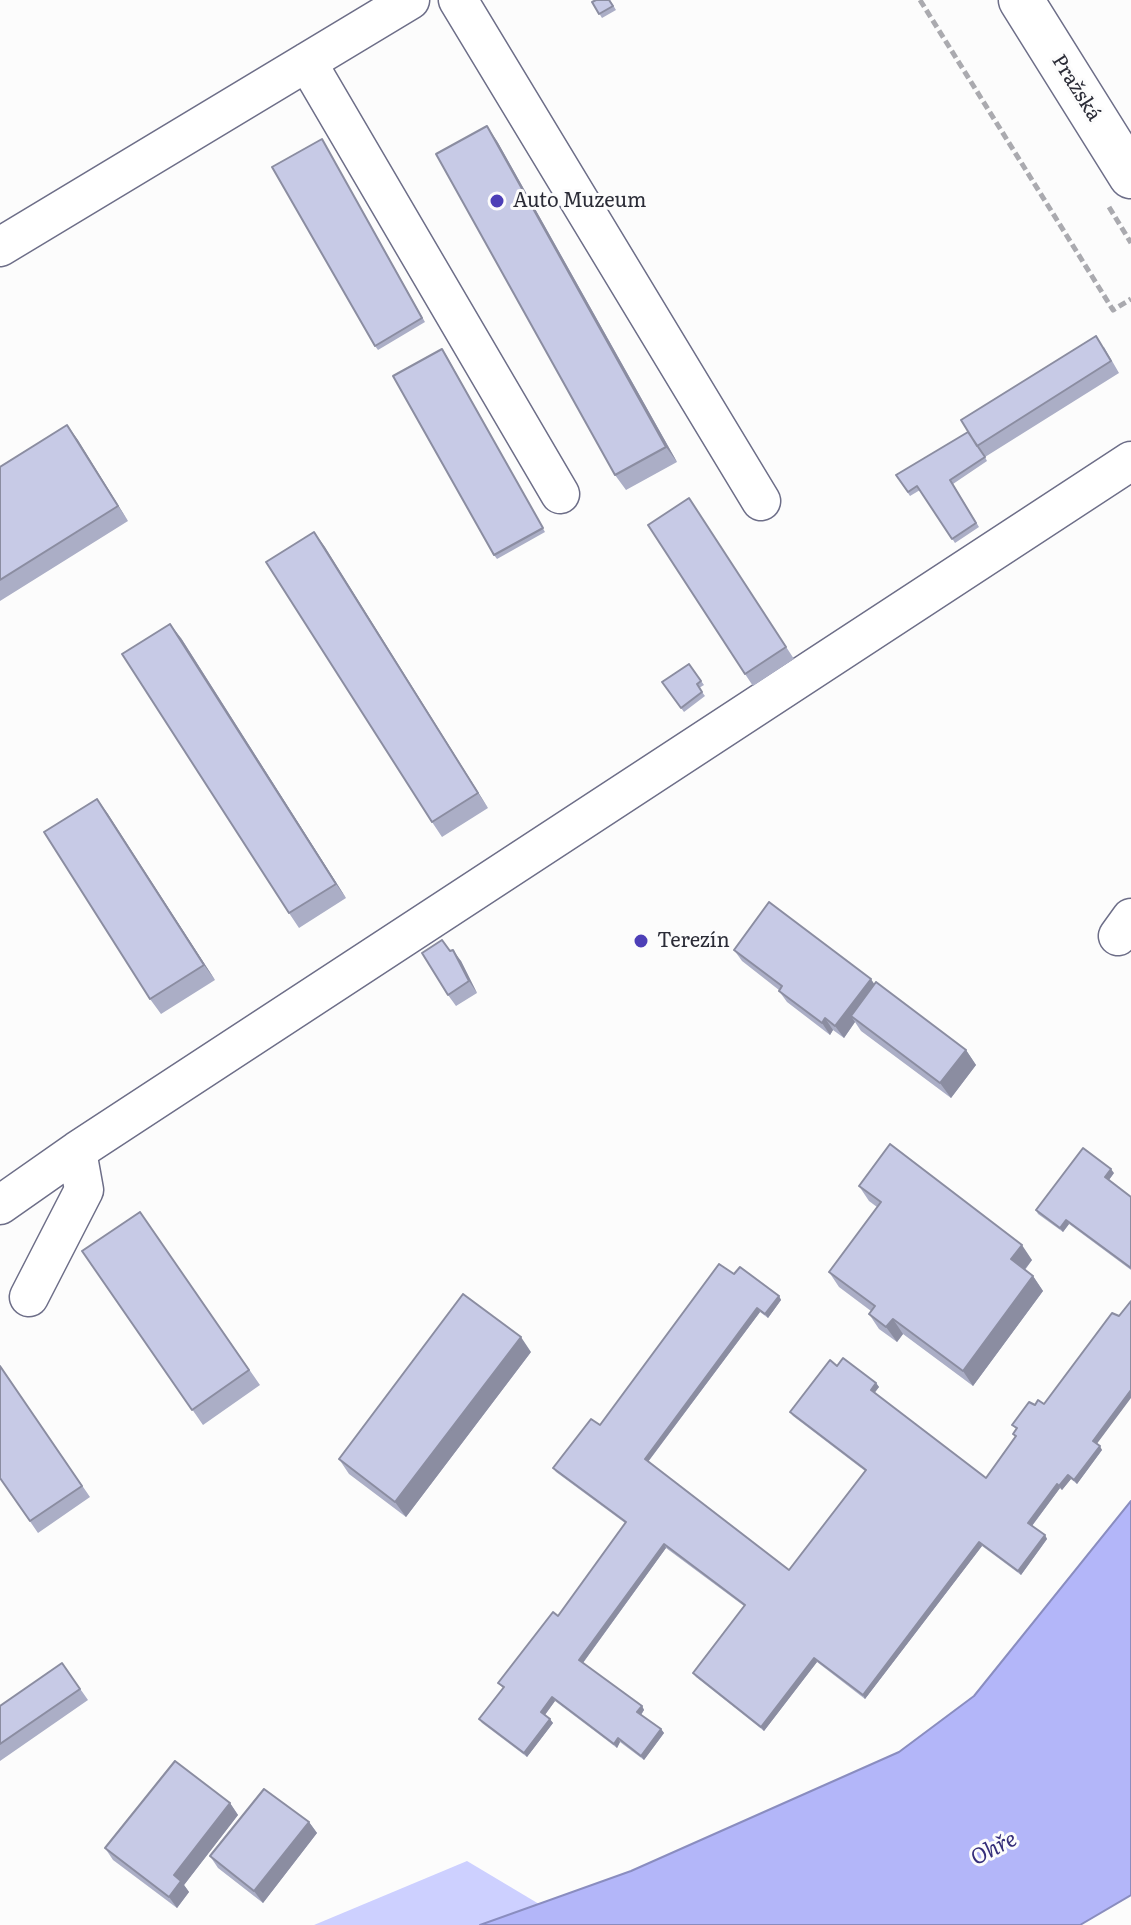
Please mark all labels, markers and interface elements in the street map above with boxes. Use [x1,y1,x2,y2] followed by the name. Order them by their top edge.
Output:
[1046,50,1106,126] street label: Pražská
[513,189,647,213] place label: Auto Muzeum
[488,192,506,210] marker: Auto Muzeum
[657,929,730,953] place label: Terezín
[632,932,650,950] marker: Terezín
[967,1826,1021,1872] water label: Ohře

